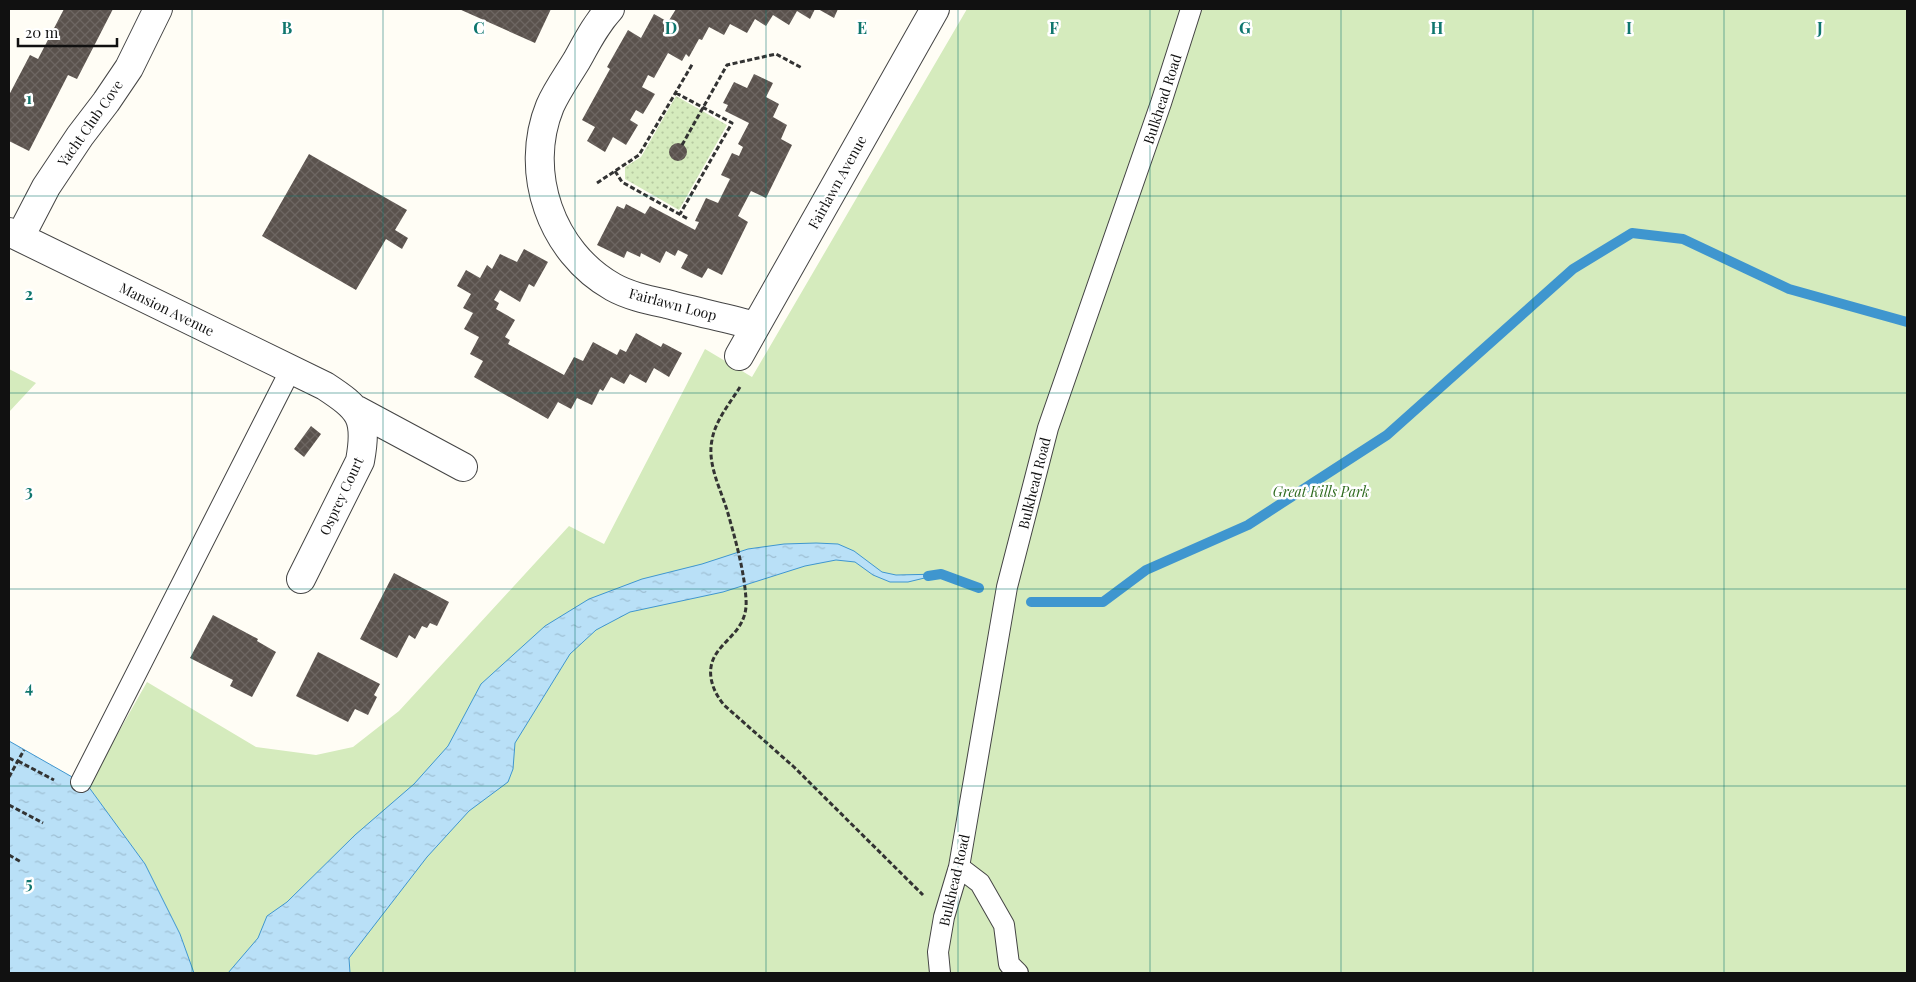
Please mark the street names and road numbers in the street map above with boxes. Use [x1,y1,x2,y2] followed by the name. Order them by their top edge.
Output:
[1138,51,1186,147] street label: Bulkhead Road
[52,76,127,171] street label: Yacht Club Cove
[803,132,871,232] street label: Fairlawn Avenue
[117,278,217,340] street label: Mansion Avenue
[627,283,719,325] street label: Fairlawn Loop
[1013,435,1055,531] street label: Bulkhead Road
[315,453,368,538] street label: Osprey Court
[934,832,974,928] street label: Bulkhead Road

